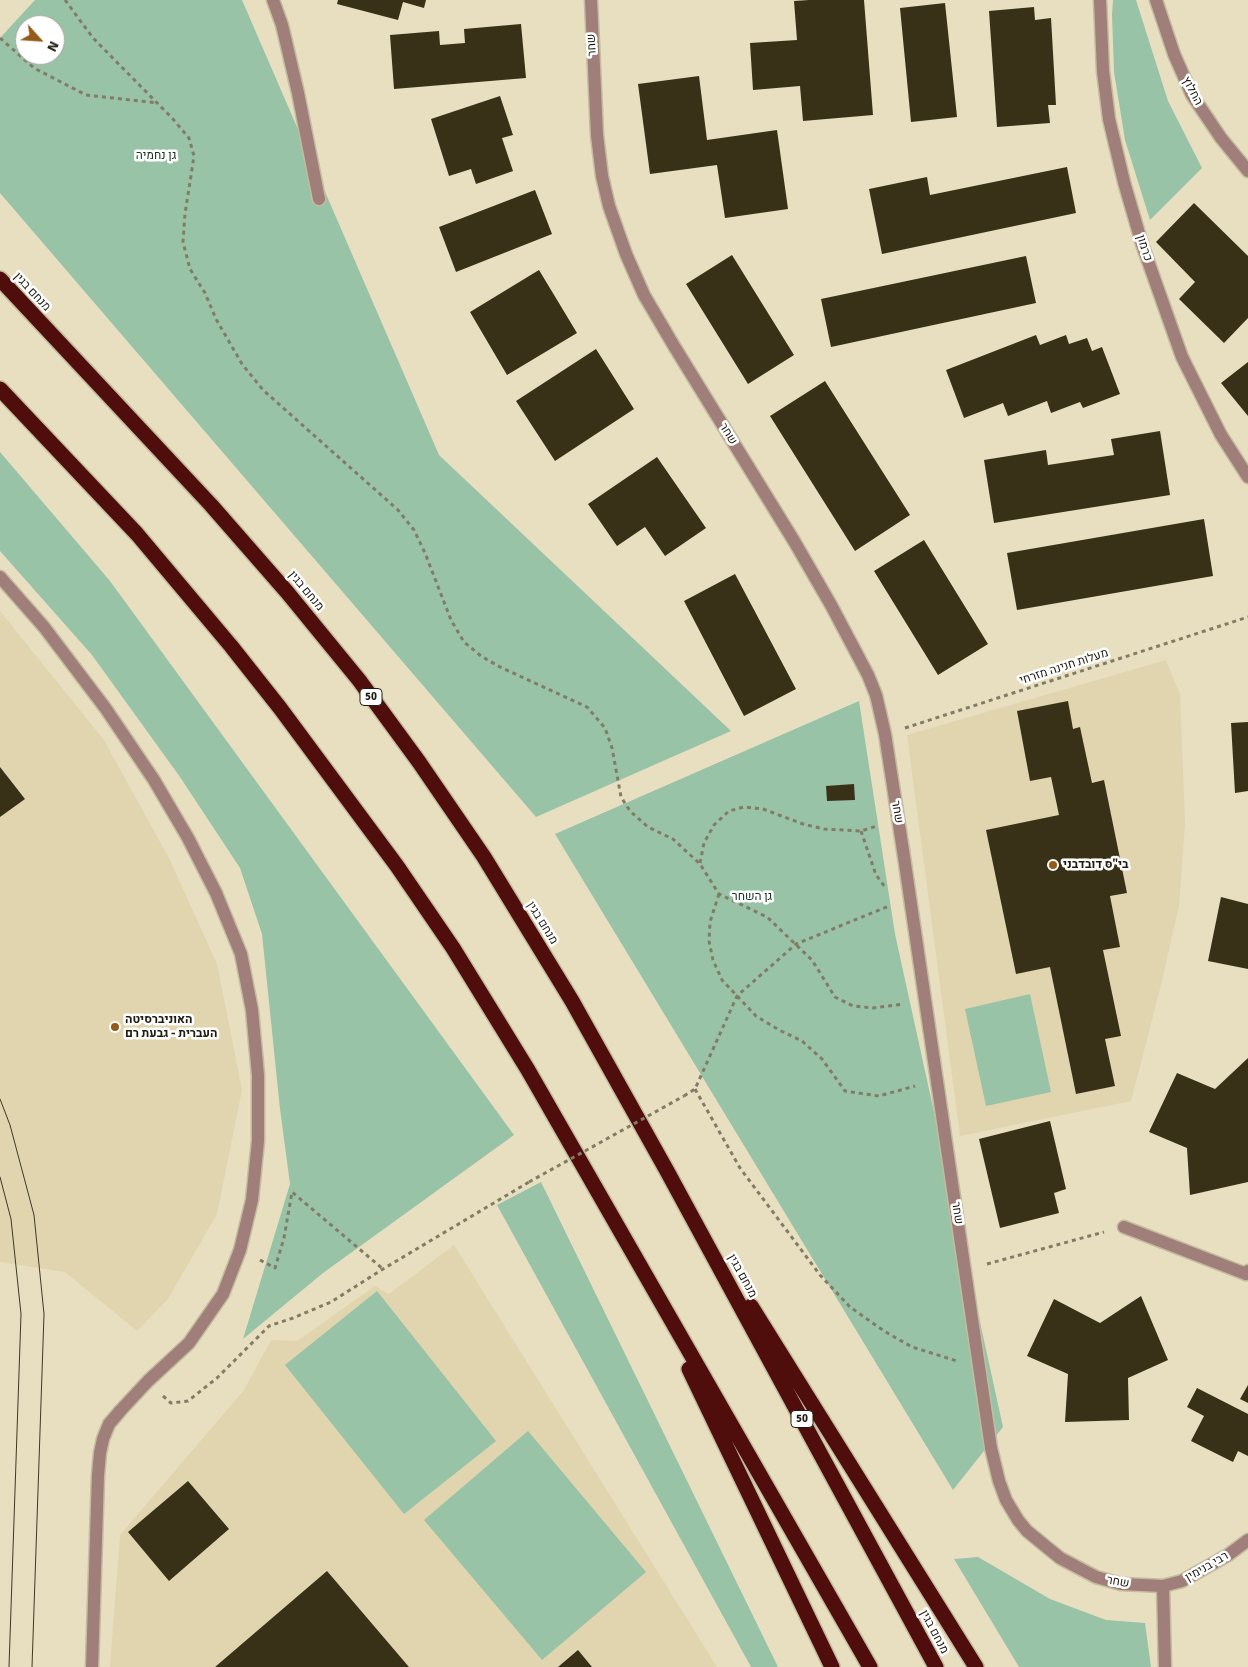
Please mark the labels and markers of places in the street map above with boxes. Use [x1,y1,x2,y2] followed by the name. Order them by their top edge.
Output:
[1063,858,1129,872] place label: בי"ס דובדבני
[1047,859,1059,871] marker: בי"ס דובדבני
[125,1013,217,1041] place label: האוניברסיטה העברית - גבעת רם
[109,1021,121,1033] marker: האוניברסיטה העברית - גבעת רם

